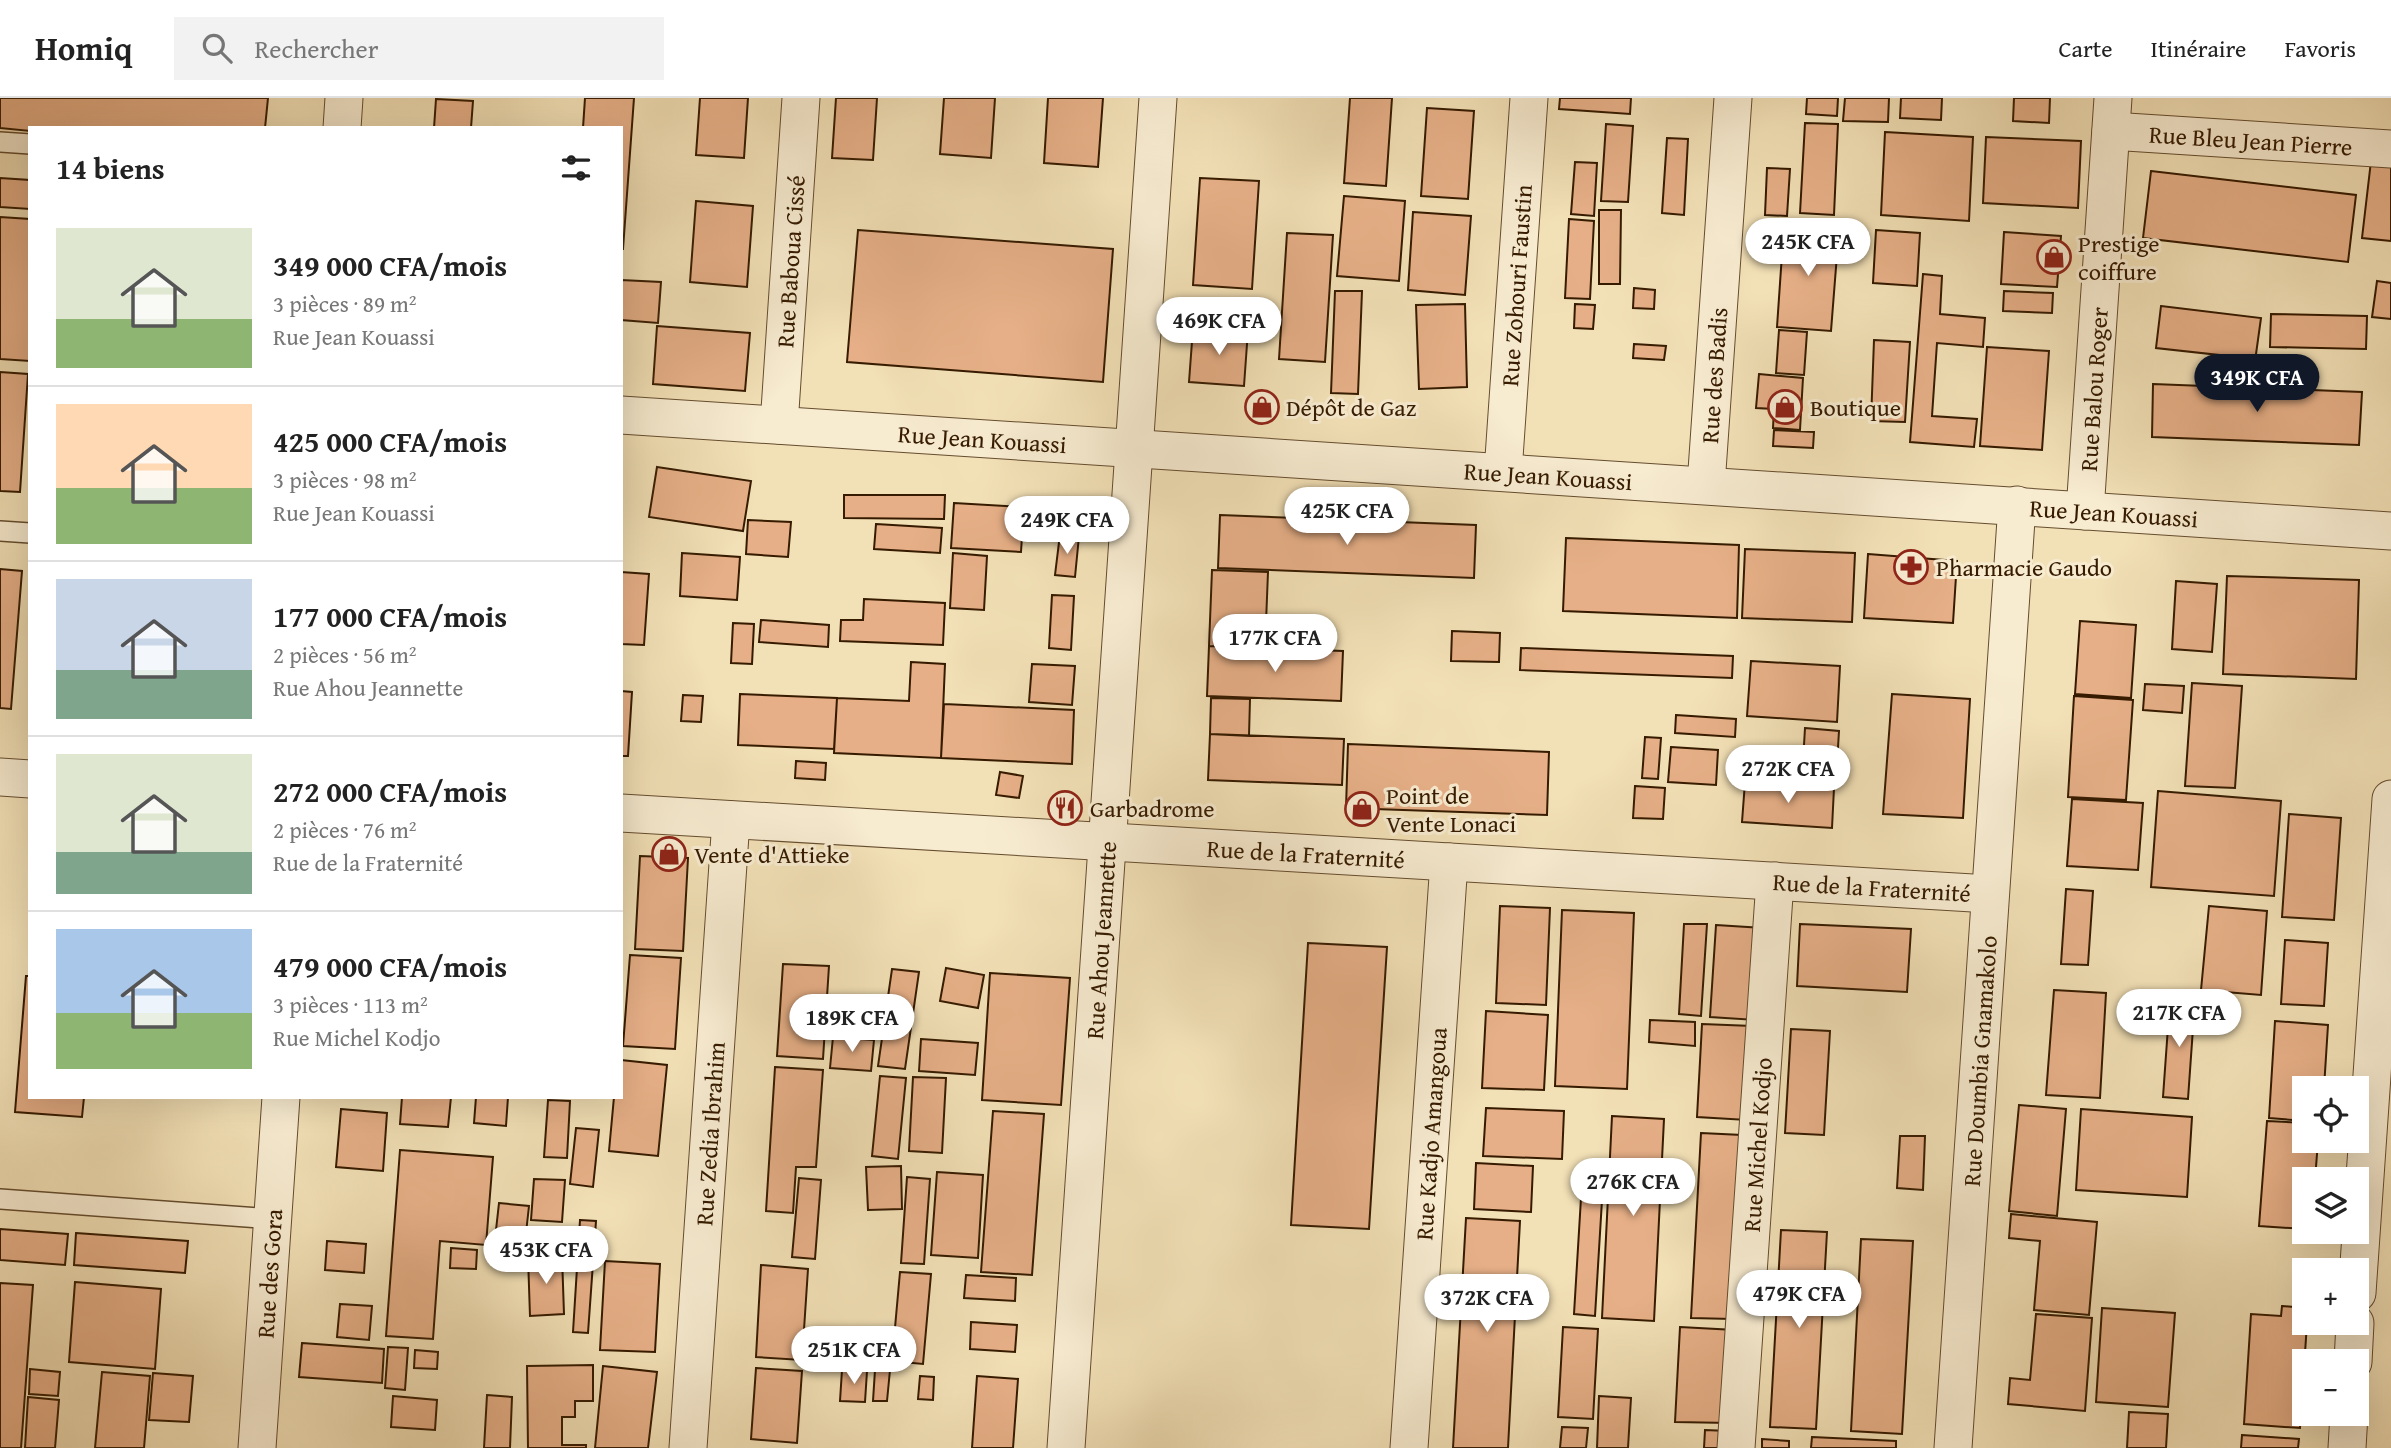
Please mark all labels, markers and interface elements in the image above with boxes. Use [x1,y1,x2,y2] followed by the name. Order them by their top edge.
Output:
[174,17,664,80] search box
[35,24,132,72] text: Homiq
[198,29,236,67] icon: search
[254,29,378,68] text: Rechercher
[2059,31,2113,66] text: Carte
[2151,31,2246,66] text: Itinéraire
[2284,31,2356,66] text: Favoris
[2148,116,2354,164] street label: Rue Bleu Jean Pierre
[56,146,165,190] text: 14 biens
[557,149,595,187] icon: filters
[767,174,813,349] street label: Rue Baboua Cissé
[1491,183,1540,388] street label: Rue Zohouri Faustin
[1736,218,1880,278] pin: 245K CFA
[1761,224,1855,257] text: 245K CFA
[2078,226,2160,289] place label: Prestige coiffure
[2035,238,2073,276] shop icon: Prestige coiffure
[273,243,507,287] text: 349 000 CFA/mois
[112,256,196,340] icon: home
[273,287,417,320] text: 3 pièces · 89 m²
[1147,298,1291,357] pin: 469K CFA
[1172,303,1266,336] text: 469K CFA
[1691,306,1736,444] street label: Rue des Badis
[2070,306,2116,473] street label: Rue Balou Roger
[273,320,435,353] text: Rue Jean Kouassi
[2185,354,2329,414] pin: 349K CFA
[2210,360,2304,393] text: 349K CFA
[1243,388,1281,426] shop icon: Dépôt de Gaz
[1766,388,1804,426] shop icon: Boutique
[1286,390,1416,425] place label: Dépôt de Gaz
[1810,390,1901,425] place label: Boutique
[897,416,1068,462] street label: Rue Jean Kouassi
[273,419,507,463] text: 425 000 CFA/mois
[112,432,196,516] icon: home
[1463,453,1634,499] street label: Rue Jean Kouassi
[273,463,417,496] text: 3 pièces · 98 m²
[1275,488,1419,547] pin: 425K CFA
[2028,490,2199,536] street label: Rue Jean Kouassi
[1300,493,1394,526] text: 425K CFA
[273,496,435,529] text: Rue Jean Kouassi
[995,496,1139,556] pin: 249K CFA
[1020,502,1114,535] text: 249K CFA
[1892,548,1930,586] pharmacy icon: Pharmacie Gaudo
[1936,550,2112,585] place label: Pharmacie Gaudo
[273,594,507,638] text: 177 000 CFA/mois
[112,607,196,691] icon: home
[1203,614,1347,674] pin: 177K CFA
[1228,620,1322,653] text: 177K CFA
[273,638,417,671] text: 2 pièces · 56 m²
[273,671,463,704] text: Rue Ahou Jeannette
[1716,746,1860,805] pin: 272K CFA
[1741,751,1835,784] text: 272K CFA
[273,769,507,813] text: 272 000 CFA/mois
[1386,778,1516,841] place label: Point de Vente Lonaci
[112,782,196,866] icon: home
[1046,789,1084,827] restaurant icon: Garbadrome
[1343,790,1381,828] shop icon: Point de Vente Lonaci
[1090,791,1215,826] place label: Garbadrome
[273,813,417,846] text: 2 pièces · 76 m²
[1206,830,1406,877] street label: Rue de la Fraternité
[650,835,688,873] shop icon: Vente d'Attieke
[694,837,850,872] place label: Vente d'Attieke
[1076,840,1125,1040] street label: Rue Ahou Jeannette
[273,846,463,879] text: Rue de la Fraternité
[1772,864,1972,910] street label: Rue de la Fraternité
[1953,934,2005,1188] street label: Rue Doumbia Gnamakolo
[273,944,507,988] text: 479 000 CFA/mois
[112,957,196,1041] icon: home
[273,988,428,1021] text: 3 pièces · 113 m²
[2107,990,2251,1049] pin: 217K CFA
[780,995,924,1054] pin: 189K CFA
[2132,995,2226,1028] text: 217K CFA
[805,1000,899,1033] text: 189K CFA
[273,1021,440,1054] text: Rue Michel Kodjo
[1406,1025,1455,1241] street label: Rue Kadjo Amangoua
[686,1040,733,1227] street label: Rue Zedia Ibrahim
[1733,1056,1780,1233] street label: Rue Michel Kodjo
[2292,1076,2369,1426] map controls
[2292,1076,2369,1153] button: locate
[1561,1158,1705,1218] pin: 276K CFA
[1586,1164,1680,1197] text: 276K CFA
[2292,1167,2369,1244] button: layers
[247,1207,291,1339] street label: Rue des Gora
[474,1226,618,1286] pin: 453K CFA
[499,1232,593,1265] text: 453K CFA
[2292,1258,2369,1335] button: +
[1727,1270,1871,1330] pin: 479K CFA
[1415,1274,1559,1334] pin: 372K CFA
[1752,1276,1846,1309] text: 479K CFA
[1440,1280,1534,1313] text: 372K CFA
[782,1326,926,1386] pin: 251K CFA
[807,1332,901,1365] text: 251K CFA
[2292,1349,2369,1426] button: −

